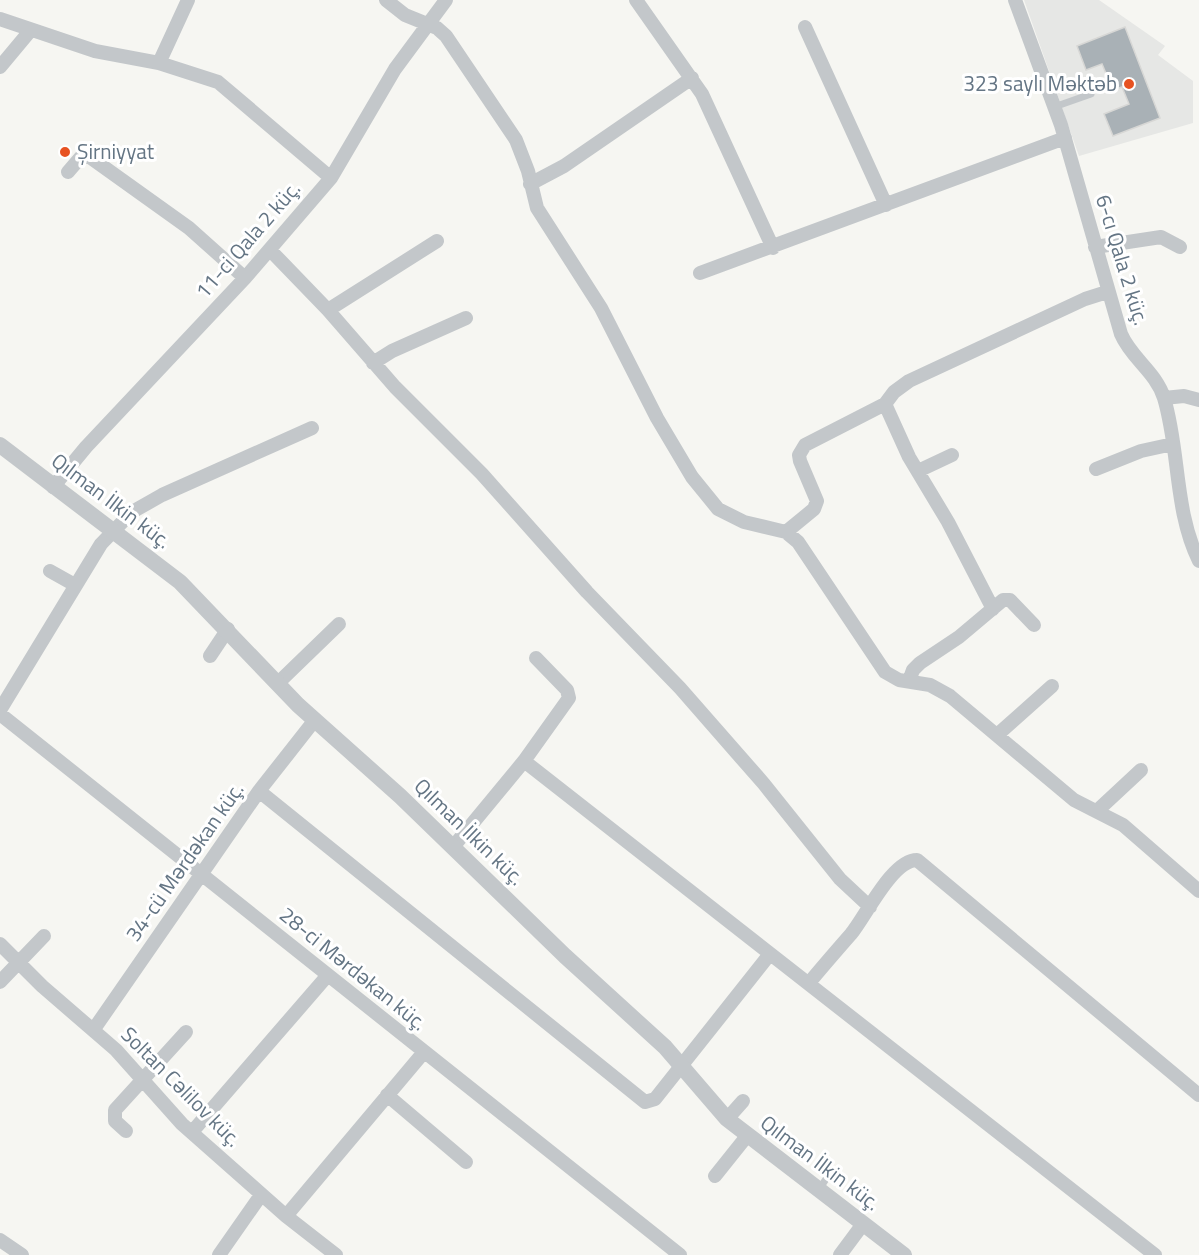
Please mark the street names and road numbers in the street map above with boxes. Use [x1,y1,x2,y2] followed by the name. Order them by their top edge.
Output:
[187,173,307,305] street label: 11-ci Qala 2 küç.
[1088,190,1158,329] street label: 6-cı Qala 2 küç.
[45,444,178,556] street label: Qılman İlkin küç.
[407,770,532,892] street label: Qılman İlkin küç.
[117,775,251,948] street label: 34-cü Mərdəkan küç.
[273,899,434,1038] street label: 28-ci Mərdəkan küç.
[114,1019,249,1154] street label: Soltan Cəlilov küç.
[754,1106,887,1218] street label: Qılman İlkin küç.

